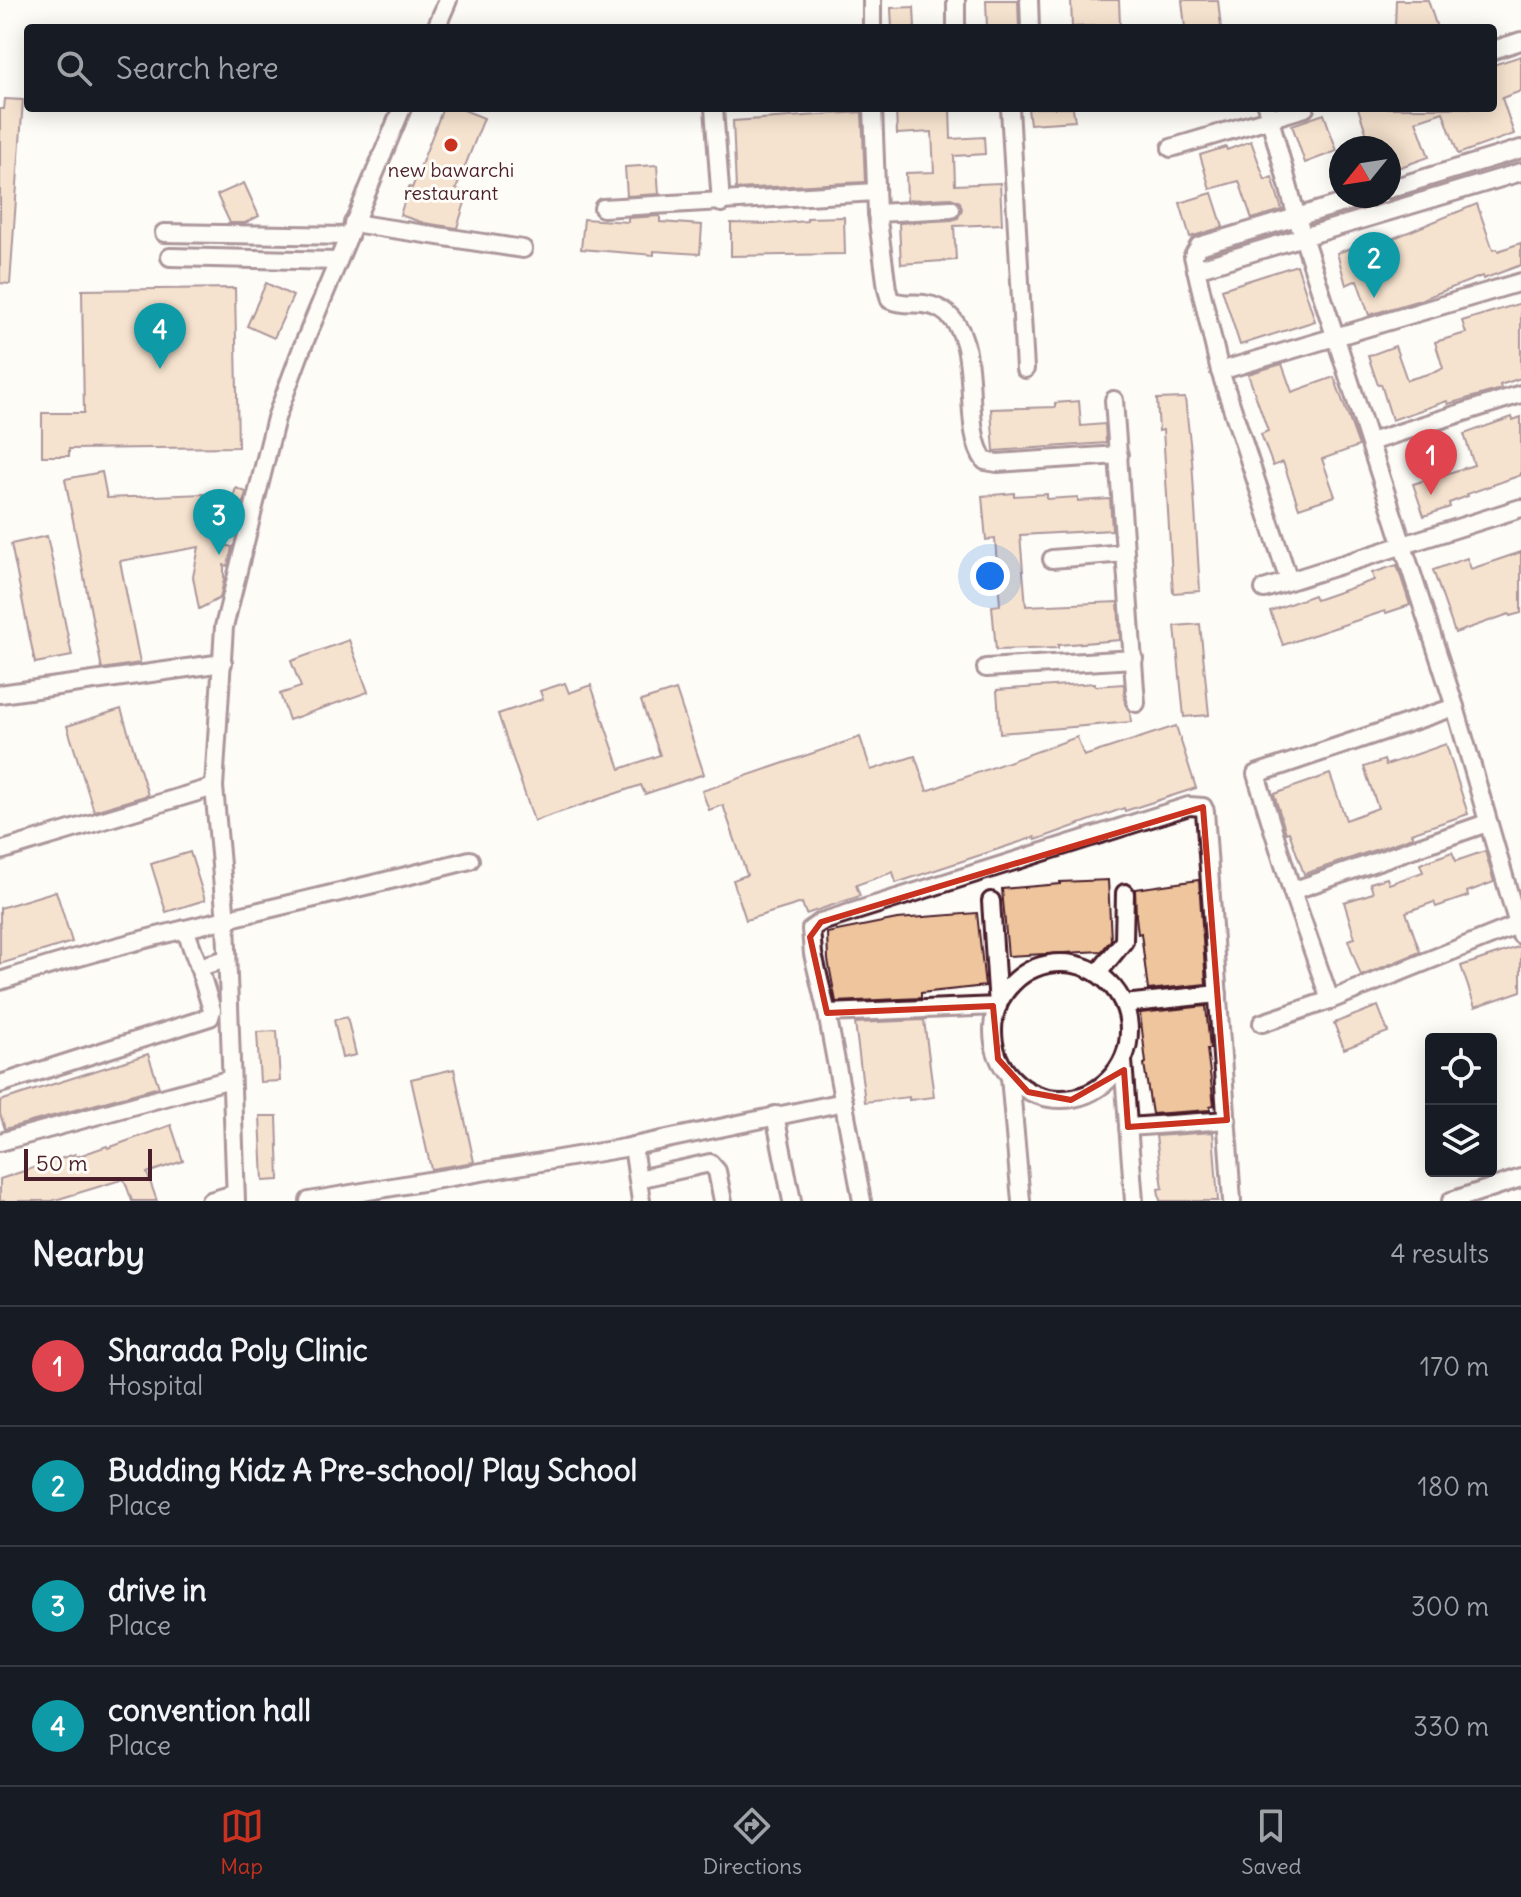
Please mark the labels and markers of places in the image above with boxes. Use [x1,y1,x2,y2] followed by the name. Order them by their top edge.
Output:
[442,136,460,154] marker: new bawarchi restaurant
[388,157,514,205] place label: new bawarchi restaurant
[1348,232,1400,298] pin: 2
[134,303,186,369] pin: 4
[1405,429,1457,495] pin: 1
[193,489,245,555] pin: 3

